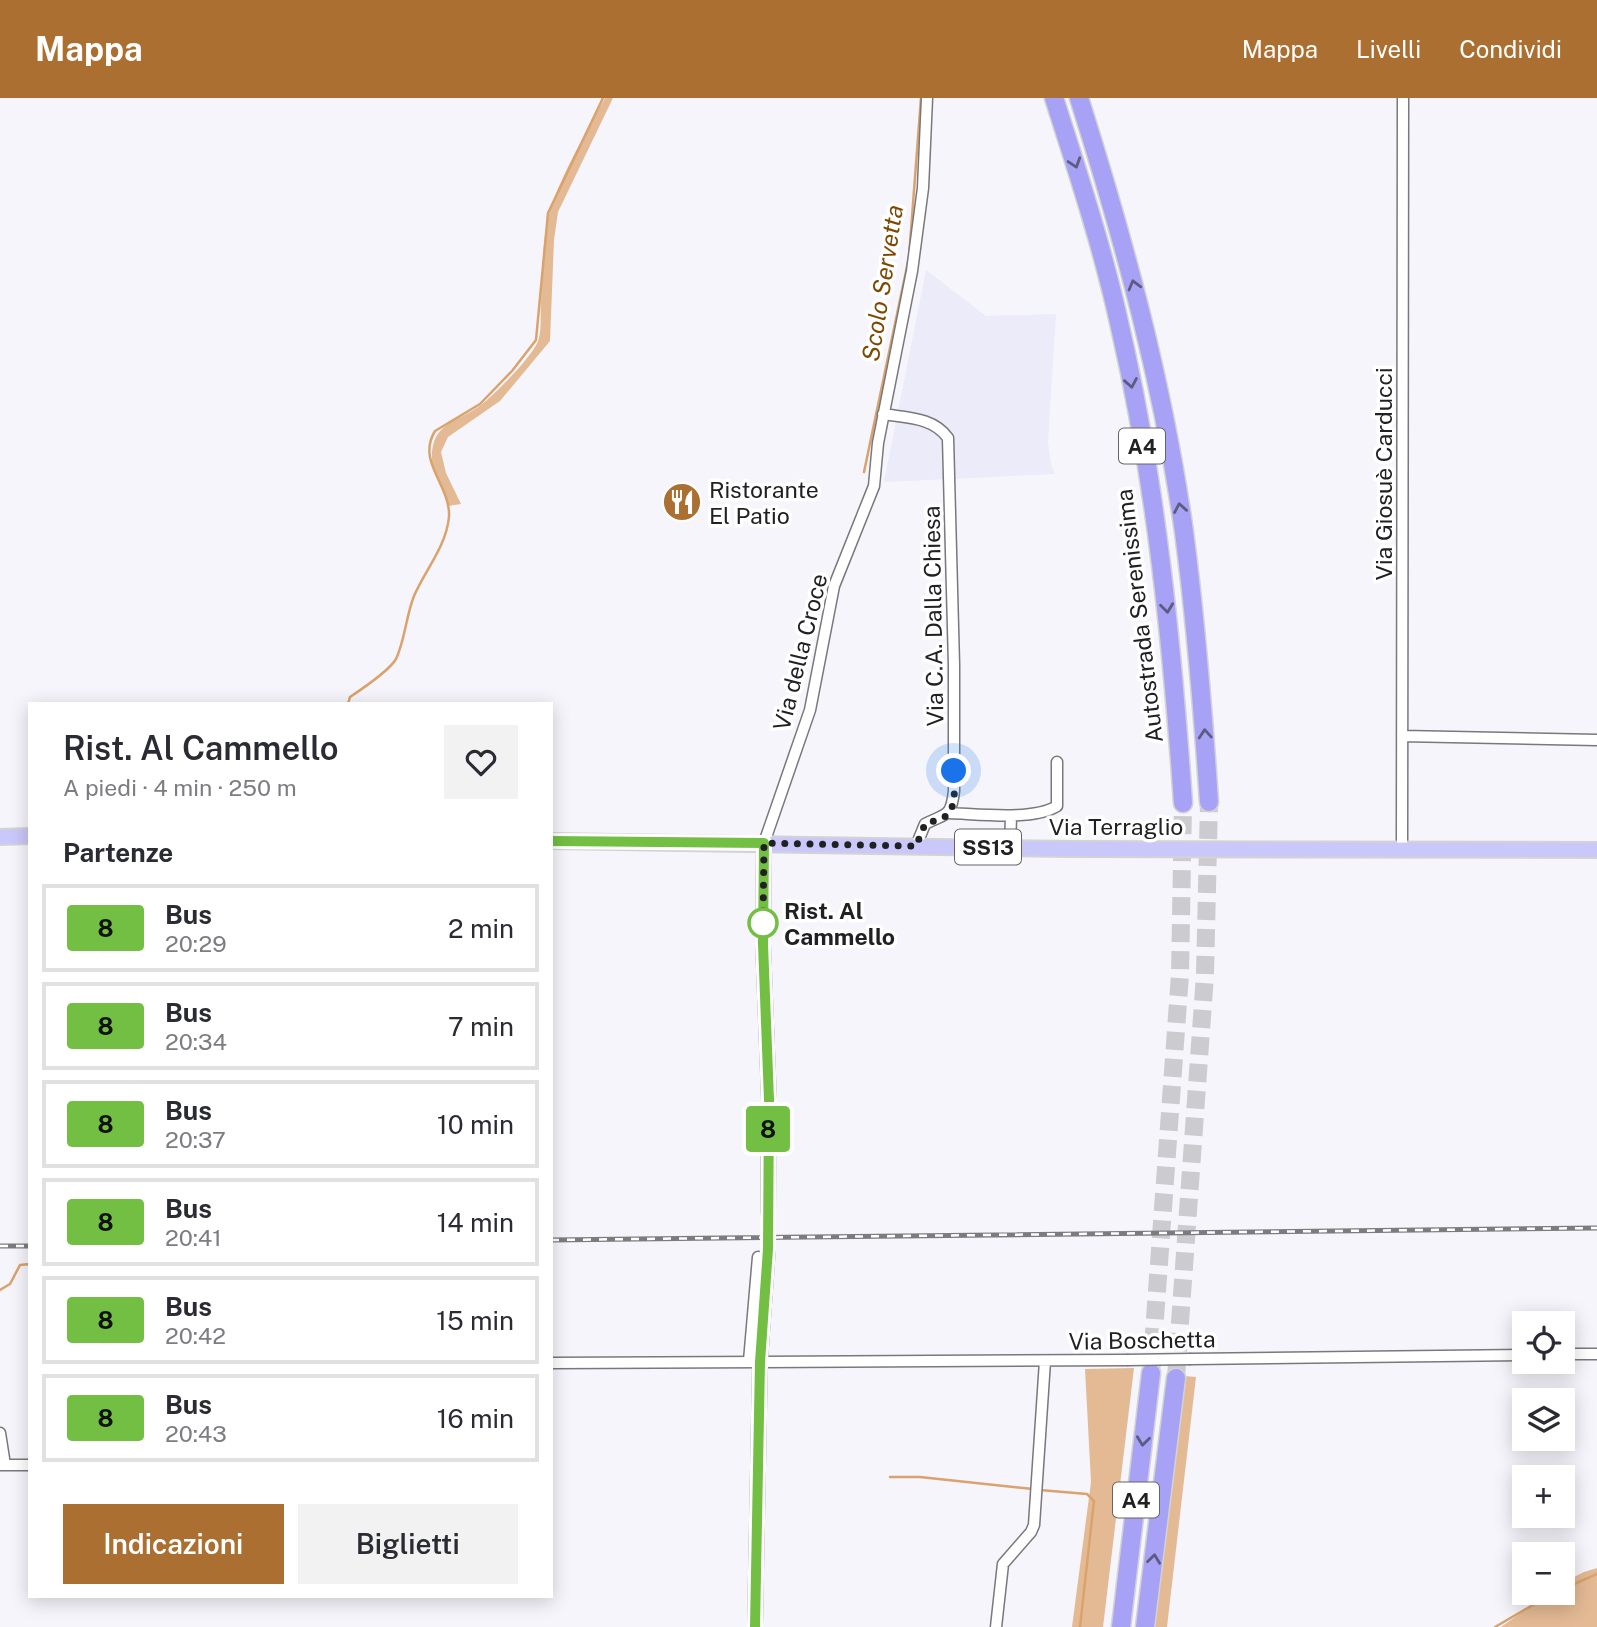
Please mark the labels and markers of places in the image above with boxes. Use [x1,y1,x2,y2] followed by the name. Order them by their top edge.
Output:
[709,476,819,529] place label: Ristorante El Patio
[661,481,703,523] restaurant icon: Ristorante El Patio
[784,897,895,950] place label: Rist. Al Cammello
[748,908,778,938] marker: Rist. Al Cammello

